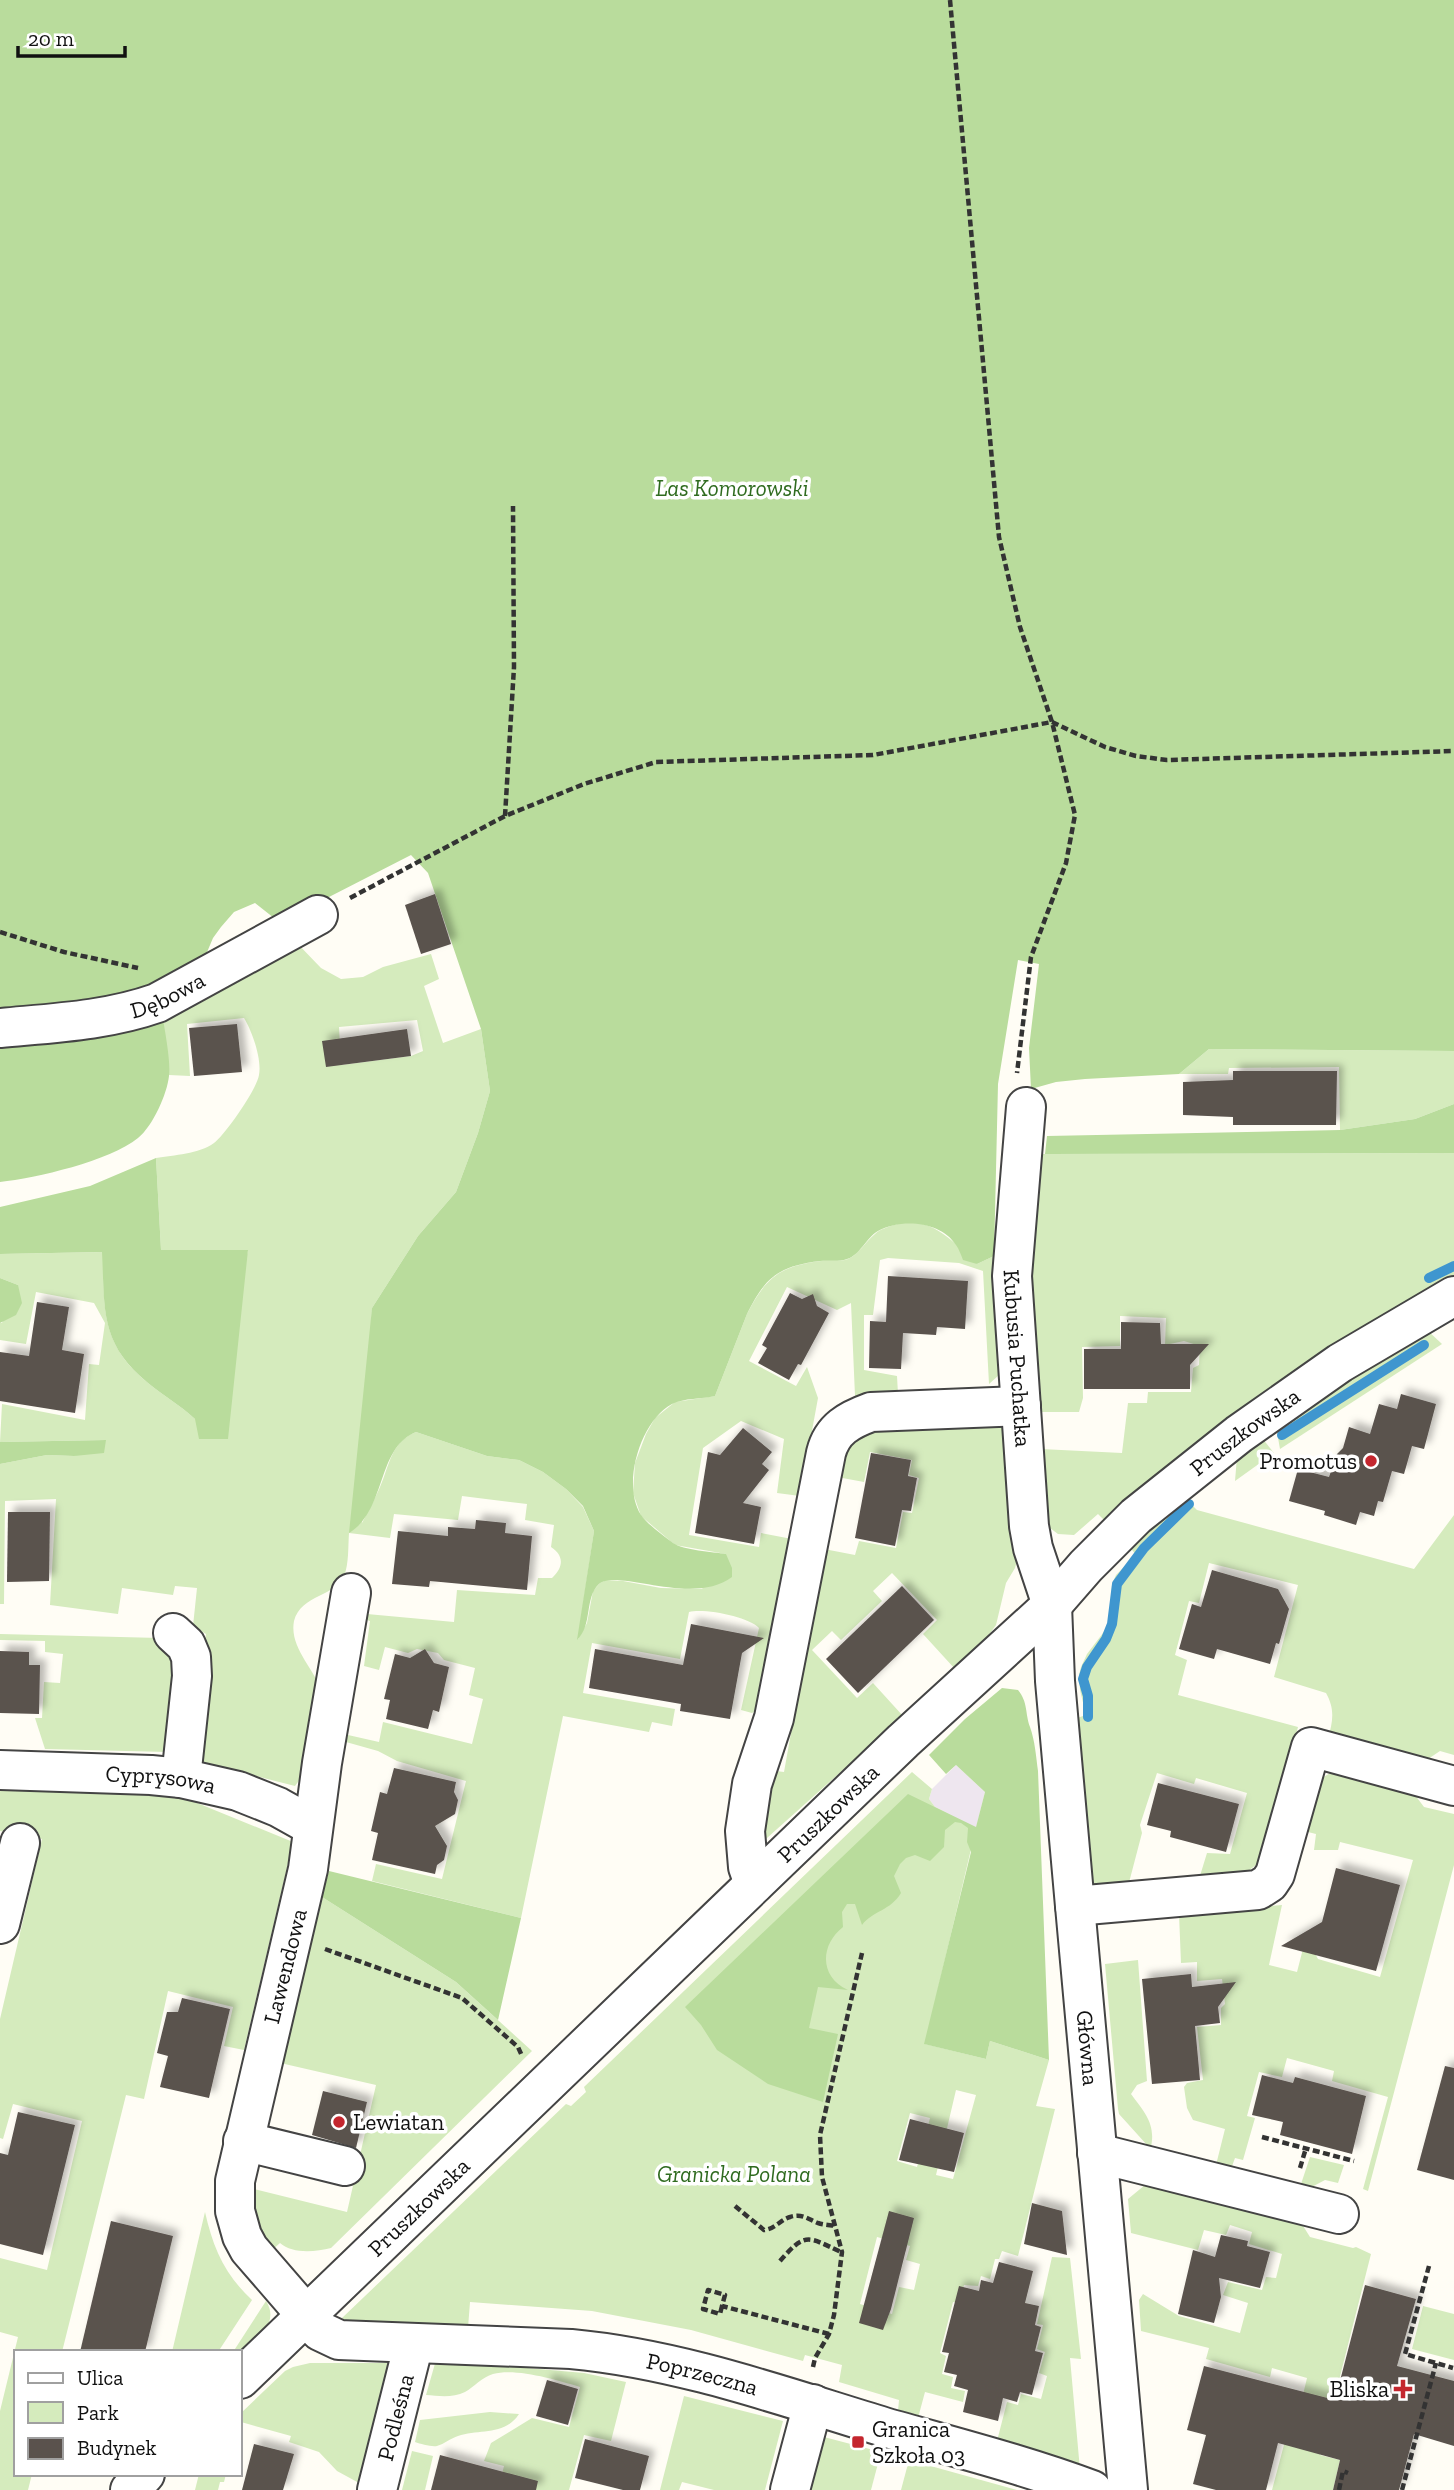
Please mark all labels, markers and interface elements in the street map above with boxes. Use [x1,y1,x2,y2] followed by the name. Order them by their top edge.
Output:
[18,14,124,58] scale bar
[28,26,74,51] text: 20 m
[655,474,809,502] park label: Las Komorowski
[127,966,210,1024] street label: Dębowa
[998,1269,1038,1448] street label: Kubusia Puchatka
[1184,1382,1305,1482] street label: Pruszkowska
[1259,1447,1357,1475] place label: Promotus
[1363,1453,1379,1469] marker: Promotus
[771,1758,885,1868] street label: Pruszkowska
[105,1760,218,1799] street label: Cyprysowa
[257,1906,313,2026] street label: Lawendowa
[1071,2009,1105,2087] street label: Główna
[353,2108,444,2136] place label: Lewiatan
[331,2114,347,2130] marker: Lewiatan
[362,2152,475,2262] street label: Pruszkowska
[657,2160,811,2188] park label: Granicka Polana
[644,2346,761,2401] street label: Poprzeczna
[14,2350,242,2476] legend
[77,2365,123,2390] text: Ulica
[371,2371,420,2464] street label: Podleśna
[1330,2375,1389,2403] place label: Bliska
[1395,2381,1411,2397] marker: Bliska
[77,2400,119,2425] text: Park
[872,2415,965,2469] place label: Granica Szkoła 03
[850,2434,866,2450] marker: Granica Szkoła 03
[77,2435,156,2460] text: Budynek

